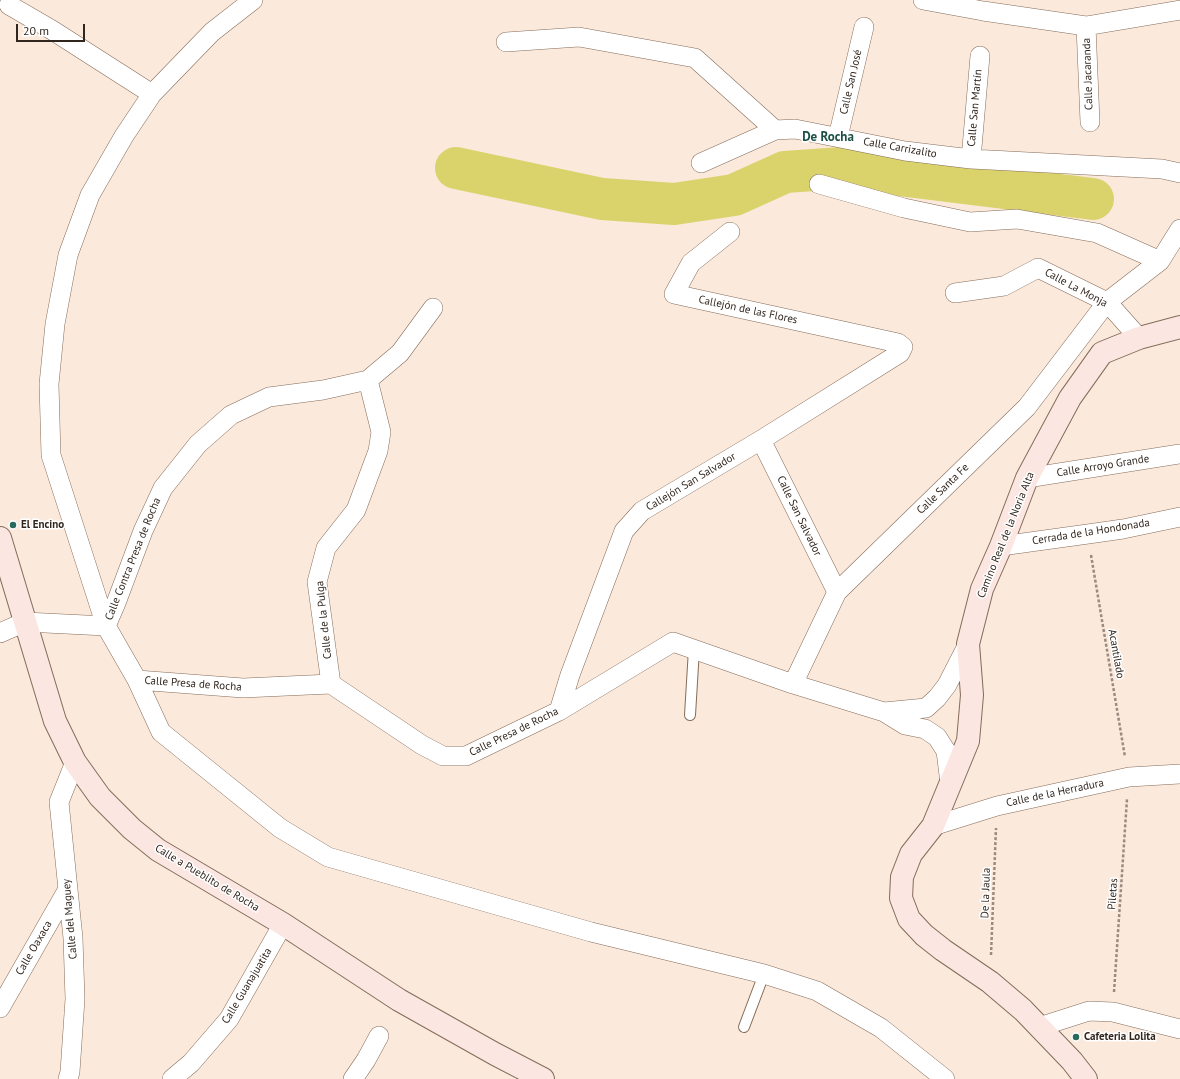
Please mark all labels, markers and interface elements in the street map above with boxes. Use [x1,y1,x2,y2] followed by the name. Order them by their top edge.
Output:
[18,16,87,42] scale bar
[23,23,49,38] text: 20 m
[1080,38,1096,110] street label: Calle Jacaranda
[837,48,865,116] street label: Calle San José
[965,69,985,147] street label: Calle San Martín
[802,129,854,145] district label: De Rocha
[862,135,938,161] street label: Calle Carrizalito
[1042,266,1110,310] street label: Calle La Monja
[697,293,799,327] street label: Callejón de las Flores
[644,450,738,514] street label: Callejón San Salvador
[1056,452,1150,480] street label: Calle Arroyo Grande
[914,461,972,517] street label: Calle Santa Fe
[975,470,1037,600] street label: Camino Real de la Noria Alta
[774,474,824,558] street label: Calle San Salvador
[102,496,164,622] street label: Calle Contra Presa de Rocha
[1031,516,1151,548] street label: Cerrada de la Hondonada
[21,518,64,532] place label: El Encino
[8,520,18,530] marker: El Encino
[313,580,335,660] street label: Calle de la Pulga
[1105,628,1127,680] street label: Acantilado
[144,674,242,694] street label: Calle Presa de Rocha
[467,705,561,759] street label: Calle Presa de Rocha
[1005,776,1105,810] street label: Calle de la Herradura
[152,842,262,914] street label: Calle a Pueblito de Rocha
[979,867,993,919] street label: De la Jaula
[60,878,80,960] street label: Calle del Maguey
[1105,878,1121,910] street label: Piletas
[13,918,55,978] street label: Calle Oaxaca
[219,946,275,1026] street label: Calle Guanajuatita
[1084,1030,1156,1044] place label: Cafeteria Lolita
[1071,1032,1081,1042] marker: Cafeteria Lolita

